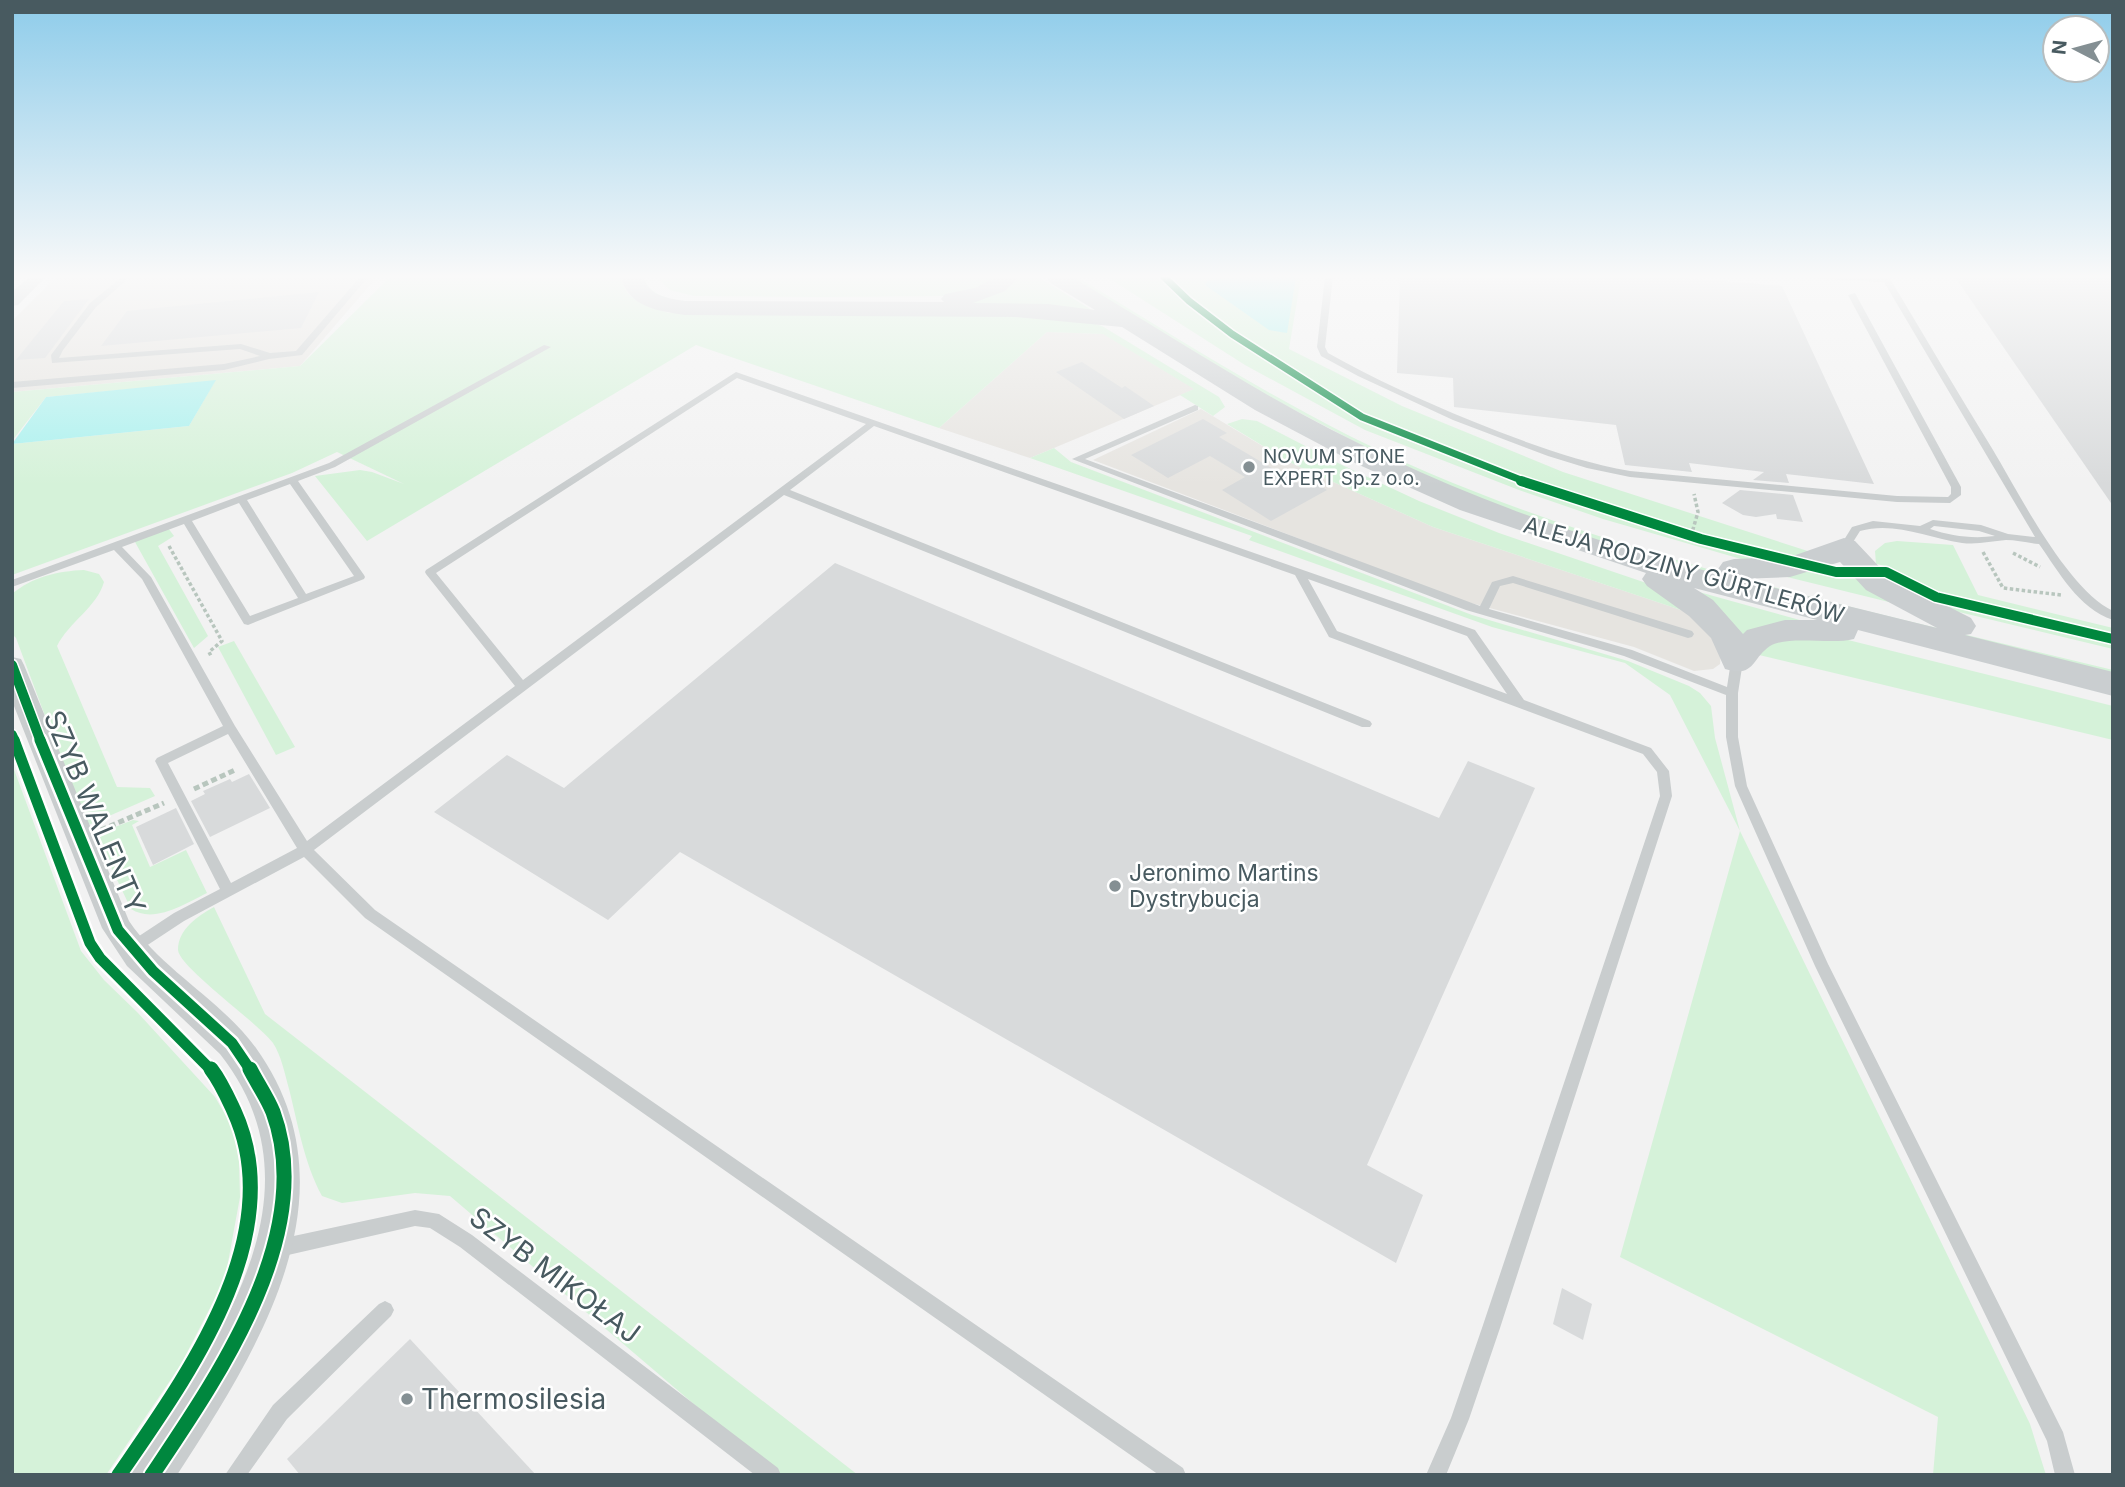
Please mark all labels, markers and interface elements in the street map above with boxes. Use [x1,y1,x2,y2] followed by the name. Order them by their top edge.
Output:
[2041,14,2111,84] north arrow
[2047,39,2072,56] text: N
[1263,445,1420,490] place label: NOVUM STONE EXPERT Sp.z o.o.
[1241,459,1257,475] marker: NOVUM STONE EXPERT Sp.z o.o.
[1520,511,1848,629] street label: ALEJA RODZINY GÜRTLERÓW
[37,705,153,919] street label: SZYB WALENTY
[1129,859,1319,913] place label: Jeronimo Martins Dystrybucja
[1107,878,1123,894] marker: Jeronimo Martins Dystrybucja
[463,1200,647,1350] street label: SZYB MIKOŁAJ
[421,1382,606,1416] place label: Thermosilesia
[399,1391,415,1407] marker: Thermosilesia

